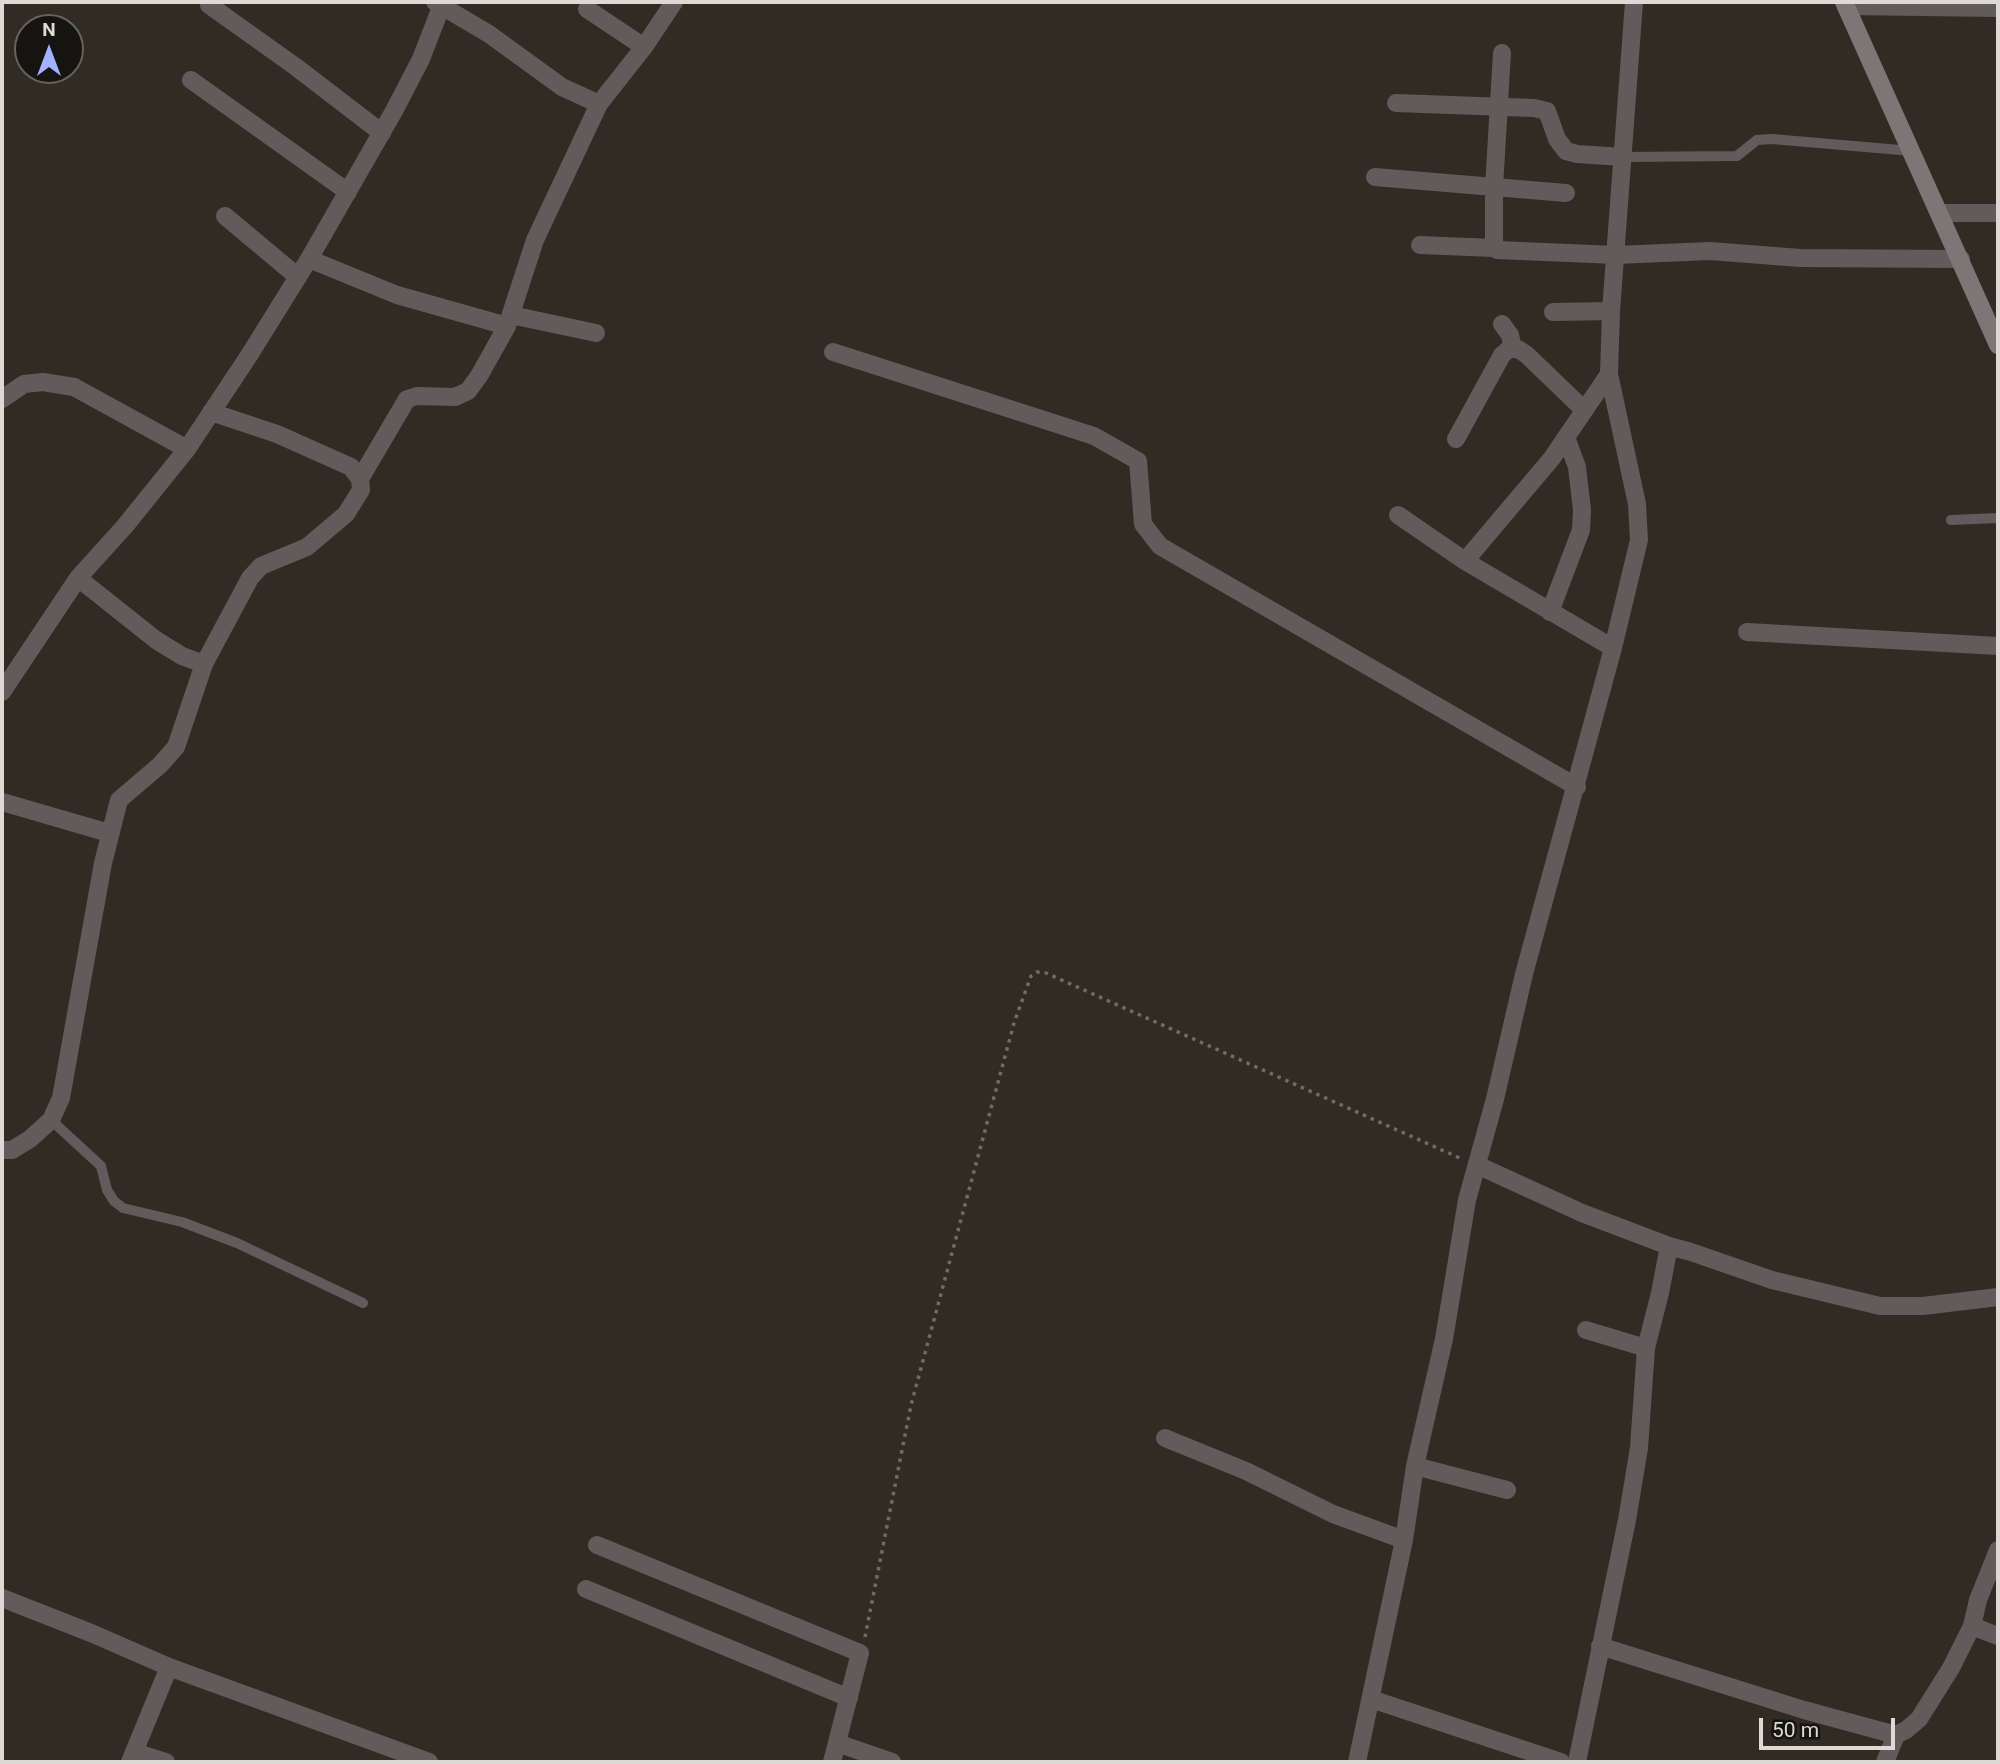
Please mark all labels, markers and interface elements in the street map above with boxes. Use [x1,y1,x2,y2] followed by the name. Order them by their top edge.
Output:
[14,14,84,84] north arrow
[42,18,56,41] text: N
[1762,1704,1898,1748] scale bar
[1772,1718,1819,1742] text: 50 m

